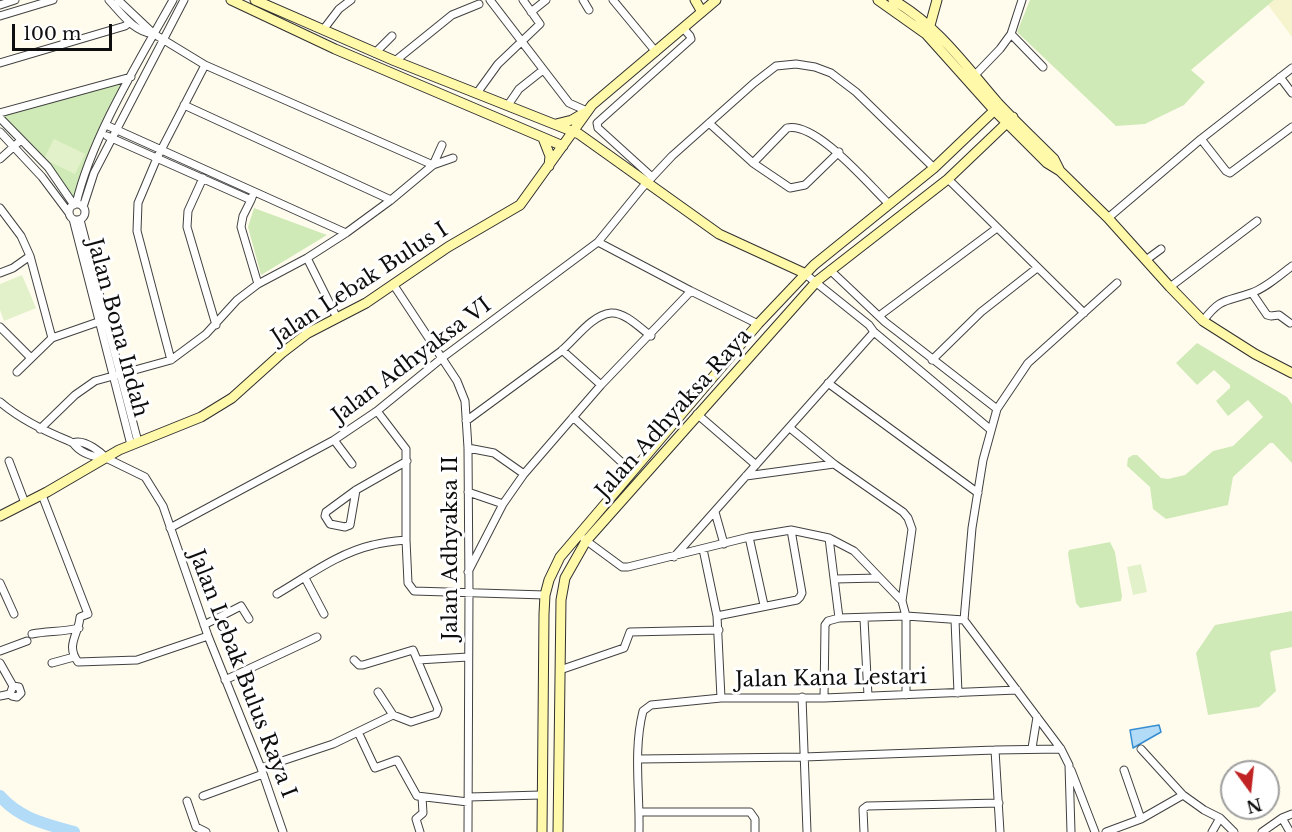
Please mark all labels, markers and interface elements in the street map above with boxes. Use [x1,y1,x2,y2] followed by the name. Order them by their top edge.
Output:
[15,12,116,50] scale bar
[23,23,81,45] text: 100 m
[267,218,453,350] street label: Jalan Lebak Bulus I
[81,236,153,420] street label: Jalan Bona Indah
[328,293,496,429] street label: Jalan Adhyaksa VI
[591,324,757,504] street label: Jalan Adhyaksa Raya
[438,456,464,640] street label: Jalan Adhyaksa II
[183,546,301,802] street label: Jalan Lebak Bulus Raya I
[735,665,927,693] street label: Jalan Kana Lestari
[1220,760,1280,820] north arrow
[1244,794,1264,817] text: N

